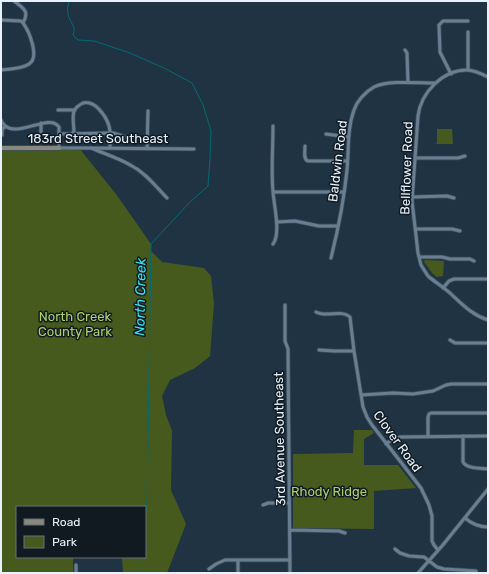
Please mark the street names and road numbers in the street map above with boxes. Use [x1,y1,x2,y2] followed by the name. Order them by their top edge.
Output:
[325,119,350,203] street label: Baldwin Road
[397,121,416,215] street label: Bellflower Road
[28,131,168,146] street label: 183rd Street Southeast
[271,372,288,506] street label: 3rd Avenue Southeast
[370,408,425,475] street label: Clover Road

